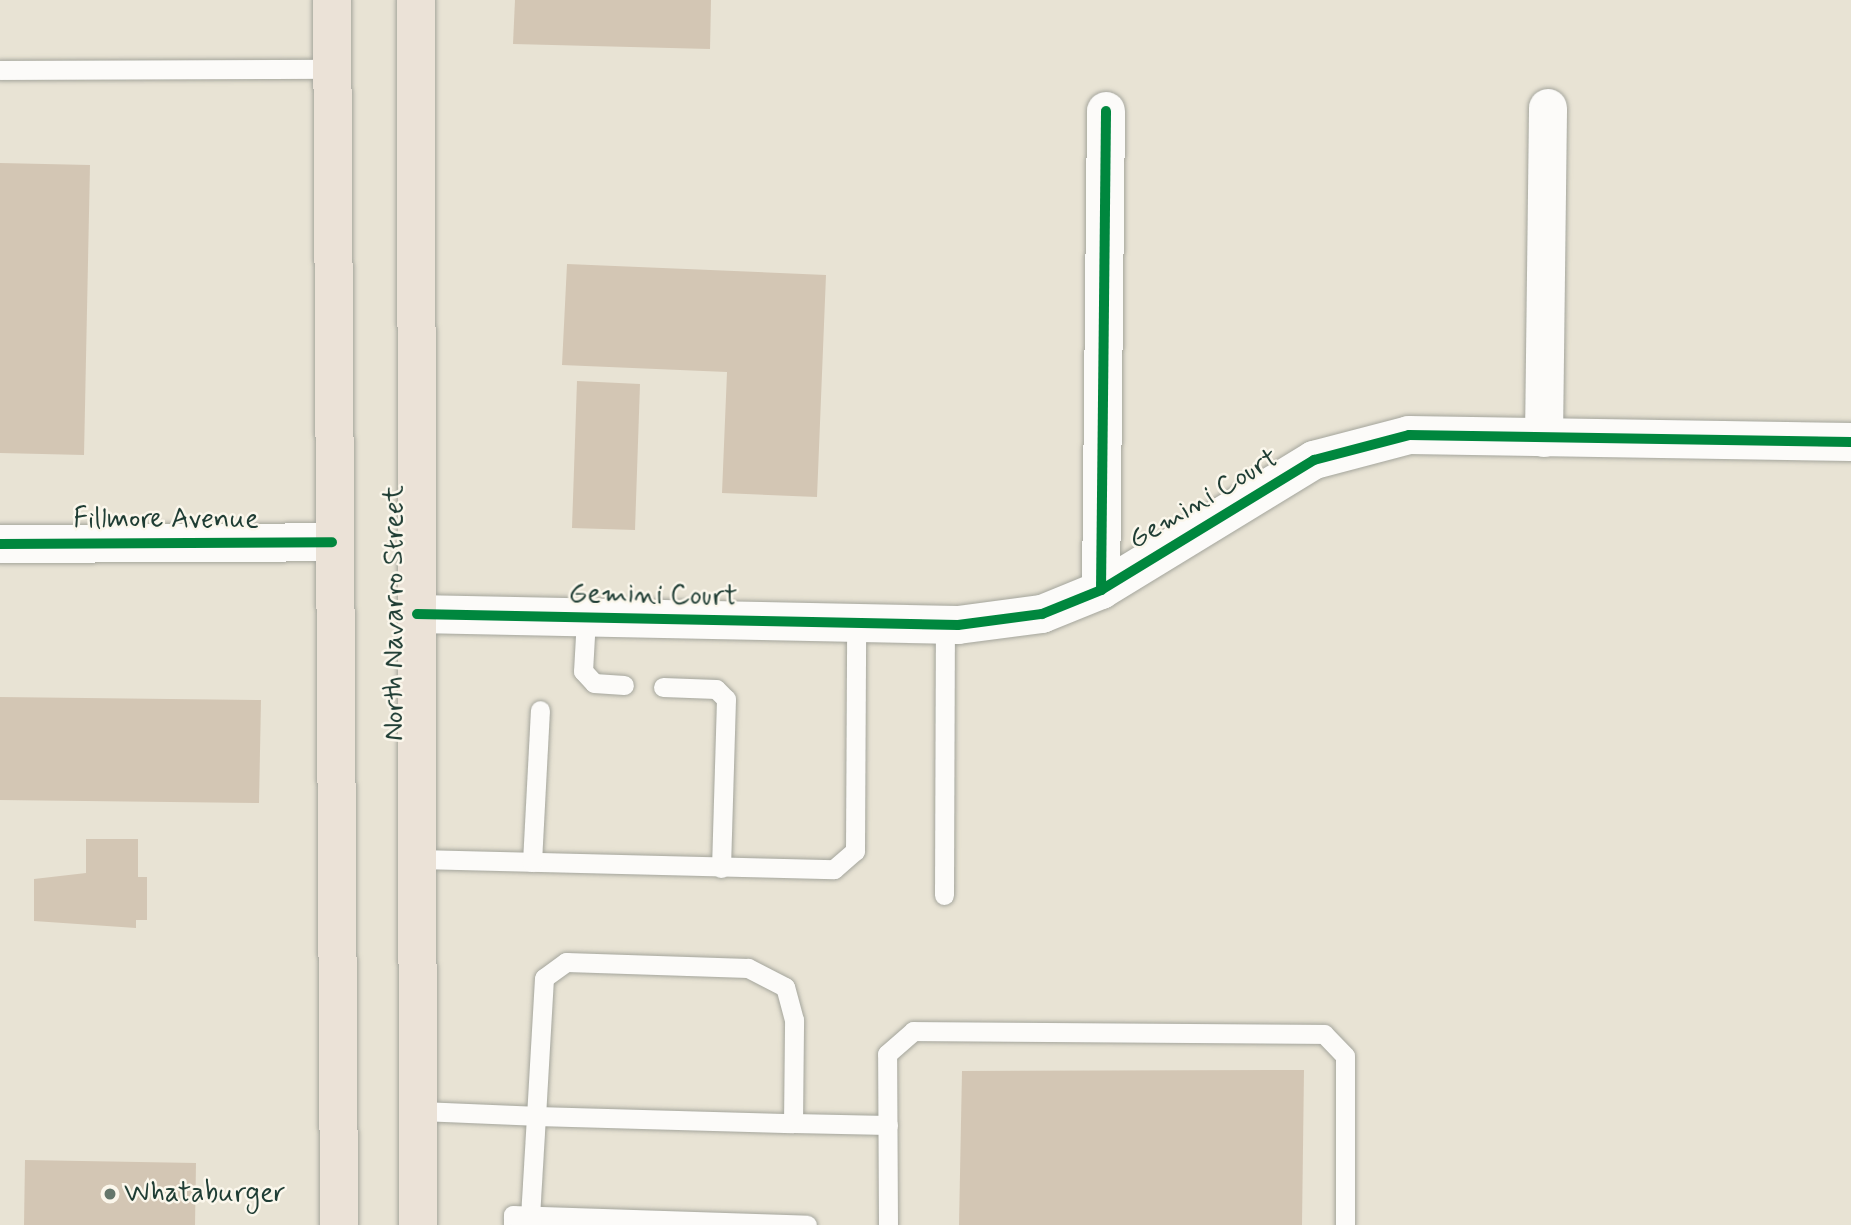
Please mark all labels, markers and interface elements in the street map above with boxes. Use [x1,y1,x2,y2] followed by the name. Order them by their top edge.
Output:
[1123,442,1285,558] street label: Gemini Court
[378,485,412,741] street label: North Navarro Street
[73,503,259,537] street label: Fillmore Avenue
[568,578,738,614] street label: Gemini Court
[124,1177,286,1211] place label: Whataburger
[102,1186,118,1202] marker: Whataburger

